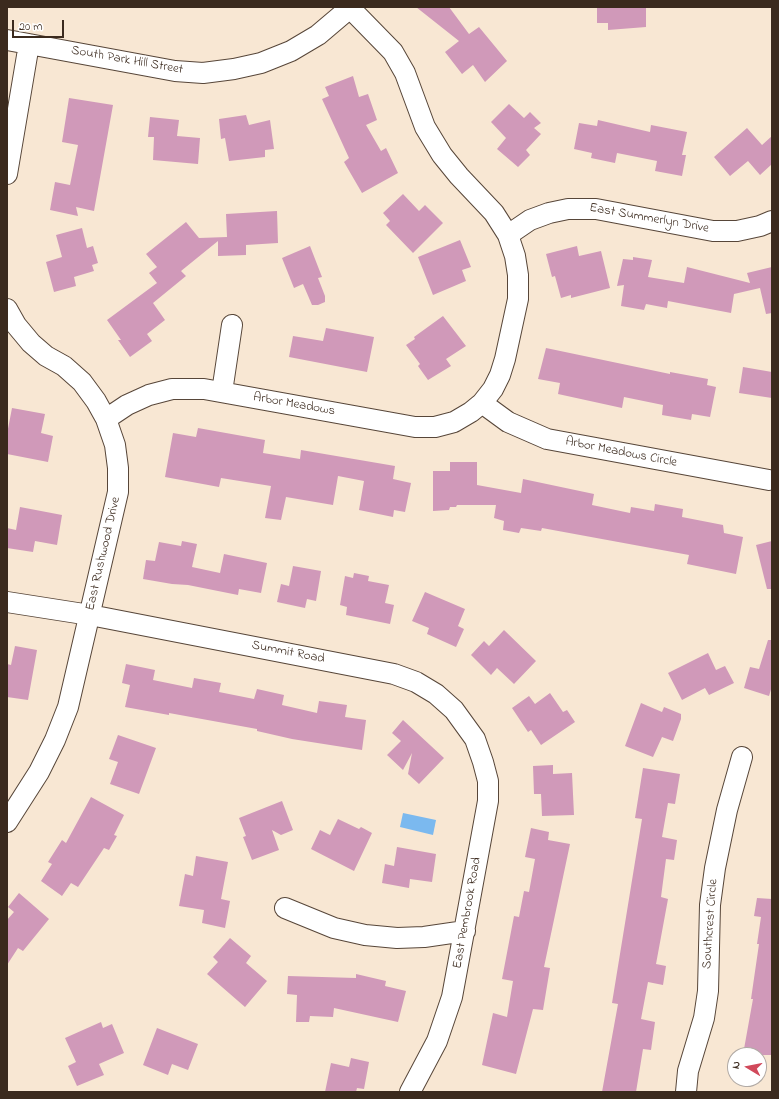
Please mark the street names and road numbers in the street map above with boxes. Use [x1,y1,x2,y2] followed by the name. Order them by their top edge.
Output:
[70,43,184,79] street label: South Park Hill Street
[588,201,710,237] street label: East Summerlyn Drive
[252,390,336,420] street label: Arbor Meadows
[564,435,678,471] street label: Arbor Meadows Circle
[83,496,125,612] street label: East Rushwood Drive
[250,638,326,668] street label: Summit Road
[451,856,485,970] street label: East Pembrook Road
[700,878,722,970] street label: Southcrest Circle

